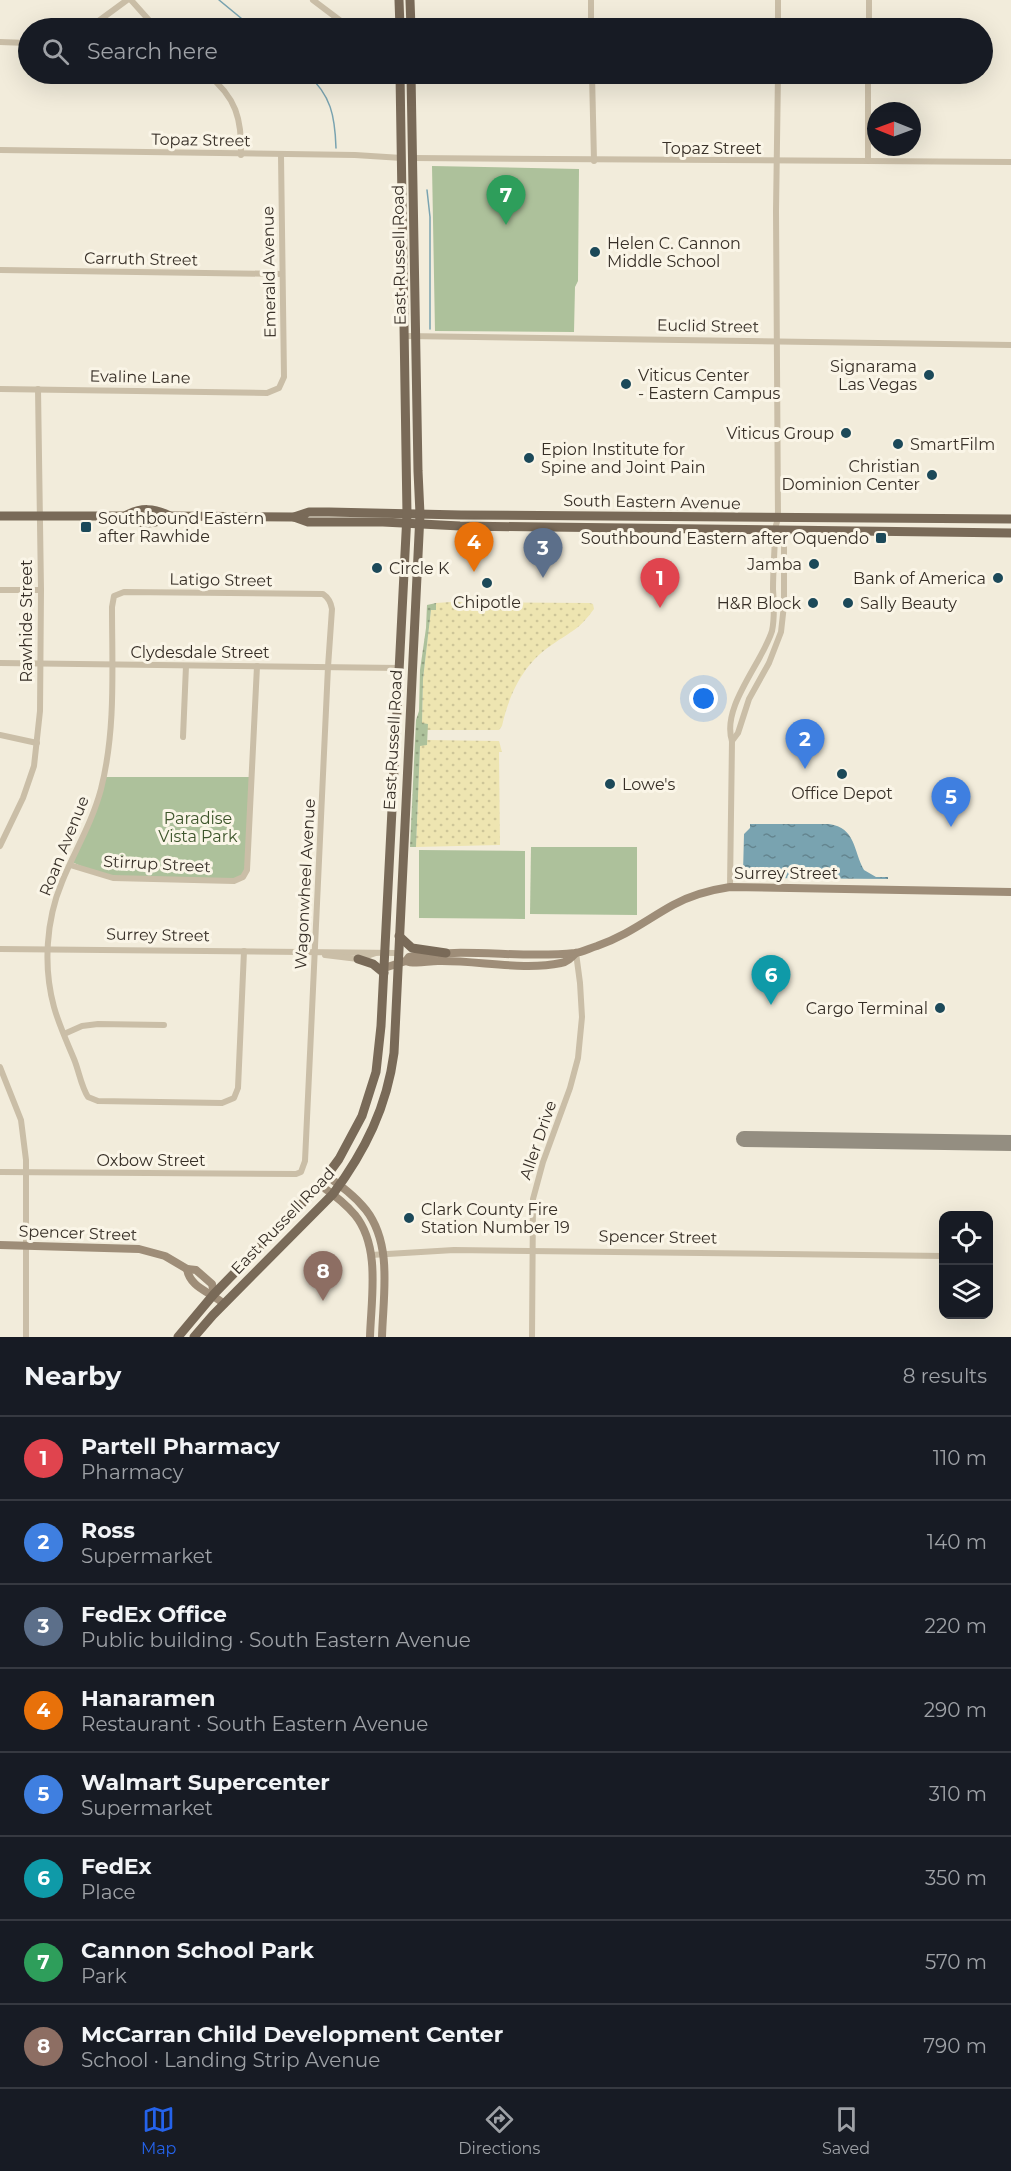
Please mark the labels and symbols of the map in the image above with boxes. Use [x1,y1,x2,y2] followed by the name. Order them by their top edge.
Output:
[867,102,921,156] north arrow
[151,130,251,150] street label: Topaz Street
[662,139,762,158] street label: Topaz Street
[486,176,526,225] pin: 7
[388,184,410,326] street label: East Russell Road
[258,206,280,338] street label: Emerald Avenue
[607,234,741,271] place label: Helen C. Cannon Middle School
[588,245,602,259] marker: Helen C. Cannon Middle School
[84,249,199,270] street label: Carruth Street
[657,316,760,336] street label: Euclid Street
[830,357,917,394] place label: Signarama Las Vegas
[638,366,781,403] place label: Viticus Center - Eastern Campus
[89,367,191,387] street label: Evaline Lane
[922,368,936,382] marker: Signarama Las Vegas
[619,377,633,391] marker: Viticus Center - Eastern Campus
[726,424,834,443] place label: Viticus Group
[839,426,853,440] marker: Viticus Group
[910,435,995,454] place label: SmartFilm
[891,437,905,451] marker: SmartFilm
[541,440,706,477] place label: Epion Institute for Spine and Joint Pain
[522,451,536,465] marker: Epion Institute for Spine and Joint Pain
[782,457,920,494] place label: Christian Dominion Center
[925,468,939,482] marker: Christian Dominion Center
[563,491,741,513] street label: South Eastern Avenue
[98,509,264,546] place label: Southbound Eastern after Rawhide
[79,520,93,534] marker: Southbound Eastern after Rawhide
[454,522,494,572] pin: 4
[524,528,562,578] pin: 3
[581,529,869,548] place label: Southbound Eastern after Oquendo
[874,531,888,545] marker: Southbound Eastern after Oquendo
[746,555,802,574] place label: Jamba
[807,557,821,571] marker: Jamba
[640,558,680,608] pin: 1
[17,559,36,683] street label: Rawhide Street
[389,559,450,578] place label: Circle K
[370,561,384,575] marker: Circle K
[853,569,986,588] place label: Bank of America
[169,570,273,590] street label: Latigo Street
[991,571,1005,585] marker: Bank of America
[480,576,494,590] marker: Chipotle
[453,593,521,612] place label: Chipotle
[717,594,801,613] place label: H&R Block
[860,594,957,613] place label: Sally Beauty
[806,596,820,610] marker: H&R Block
[841,596,855,610] marker: Sally Beauty
[130,643,270,662] street label: Clydesdale Street
[380,669,406,811] street label: East Russell Road
[689,684,718,713] your location
[786,720,824,769] pin: 2
[835,767,849,781] marker: Office Depot
[622,775,675,794] place label: Lowe's
[603,777,617,791] marker: Lowe's
[932,778,970,827] pin: 5
[791,784,893,803] place label: Office Depot
[35,793,93,899] street label: Roan Avenue
[291,798,319,970] street label: Wagonwheel Avenue
[158,809,238,846] park label: Paradise Vista Park
[103,852,212,876] street label: Stirrup Street
[734,864,838,883] street label: Surrey Street
[106,925,211,945] street label: Surrey Street
[752,956,790,1005] pin: 6
[806,999,928,1018] place label: Cargo Terminal
[933,1001,947,1015] marker: Cargo Terminal
[516,1098,560,1182] street label: Aller Drive
[96,1151,206,1170] street label: Oxbow Street
[227,1164,339,1278] street label: East Russell Road
[421,1200,570,1237] place label: Clark County Fire Station Number 19
[402,1211,416,1225] marker: Clark County Fire Station Number 19
[18,1221,138,1245] street label: Spencer Street
[598,1226,718,1248] street label: Spencer Street
[304,1252,342,1301] pin: 8

